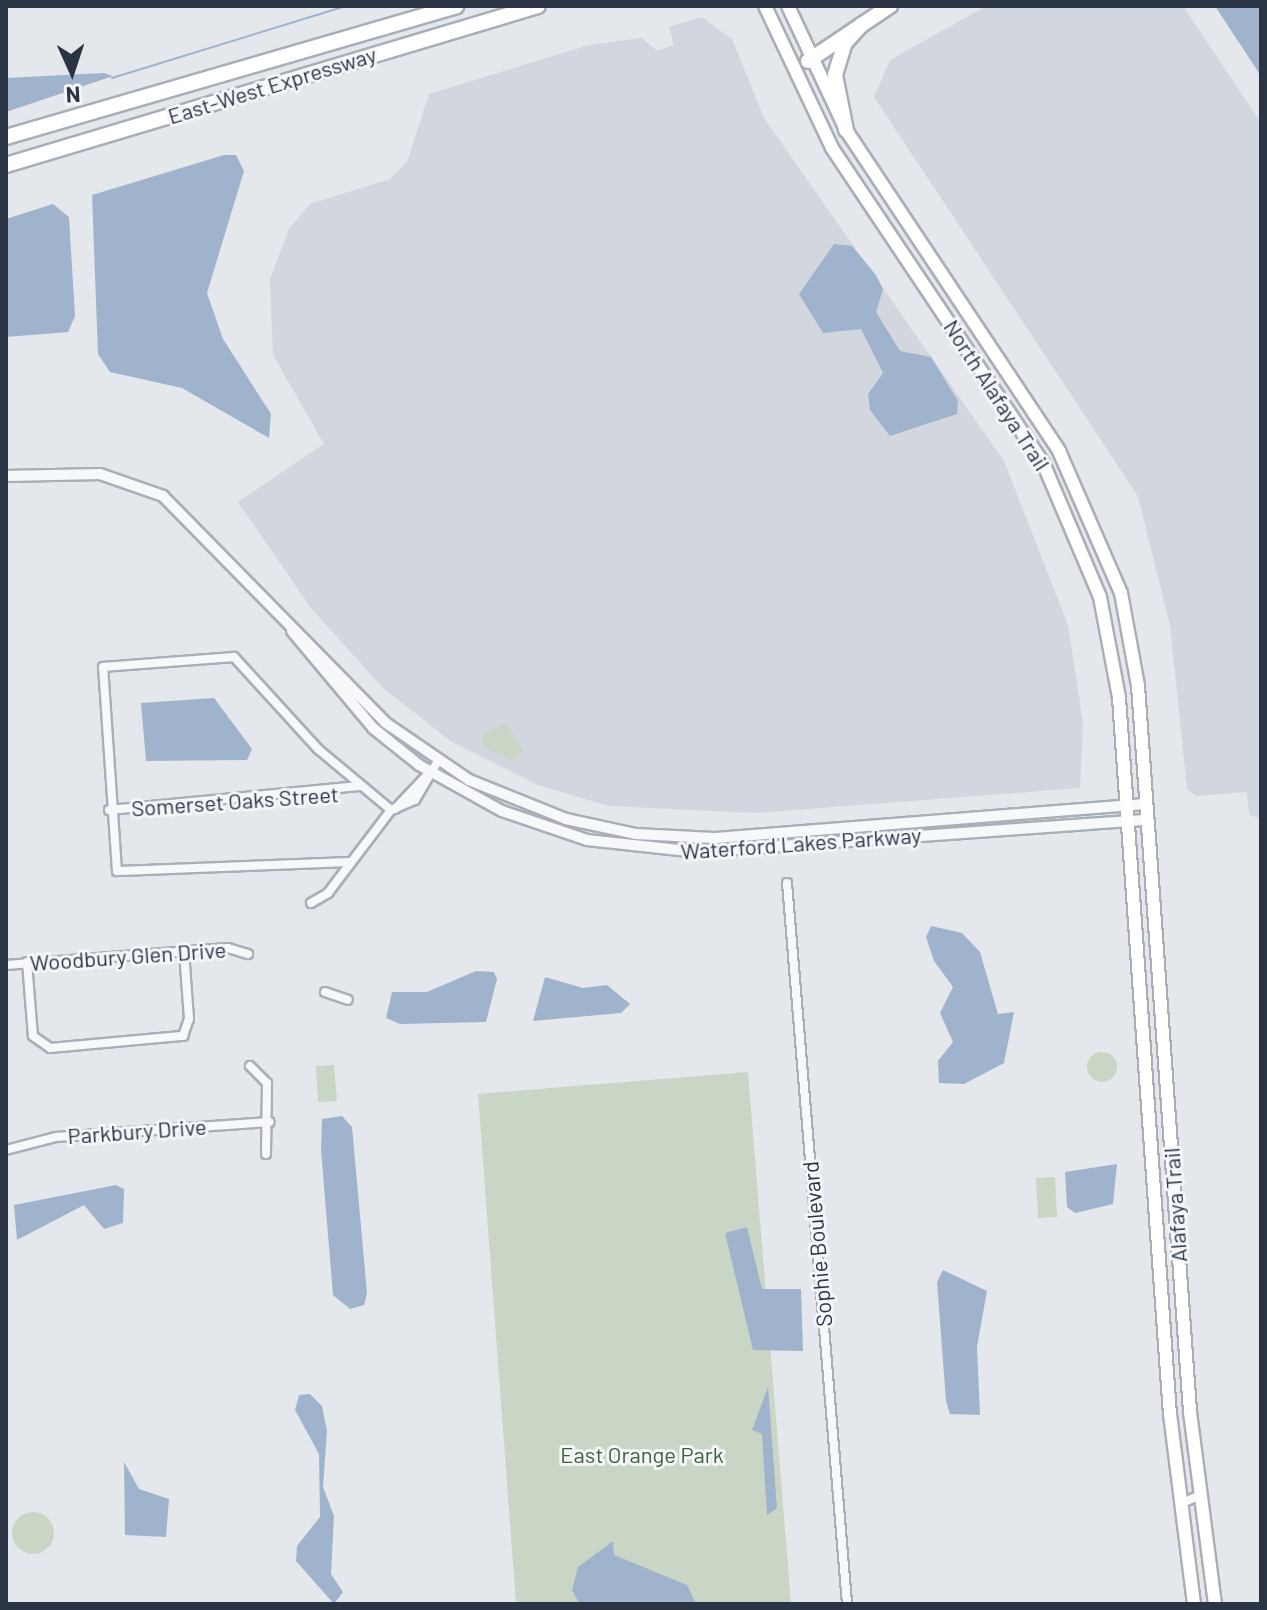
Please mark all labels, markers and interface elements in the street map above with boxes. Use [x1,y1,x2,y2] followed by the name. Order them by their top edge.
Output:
[32,32,112,112] north arrow
[165,41,379,129] street label: East-West Expressway
[65,83,81,109] text: N
[938,315,1056,475] street label: North Alafaya Trail
[130,781,340,821] street label: Somerset Oaks Street
[680,821,922,865] street label: Waterford Lakes Parkway
[29,936,227,976] street label: Woodbury Glen Drive
[67,1113,207,1149] street label: Parkbury Drive
[1158,1147,1192,1263] street label: Alafaya Trail
[797,1160,837,1328] street label: Sophie Boulevard
[560,1442,724,1468] park label: East Orange Park

